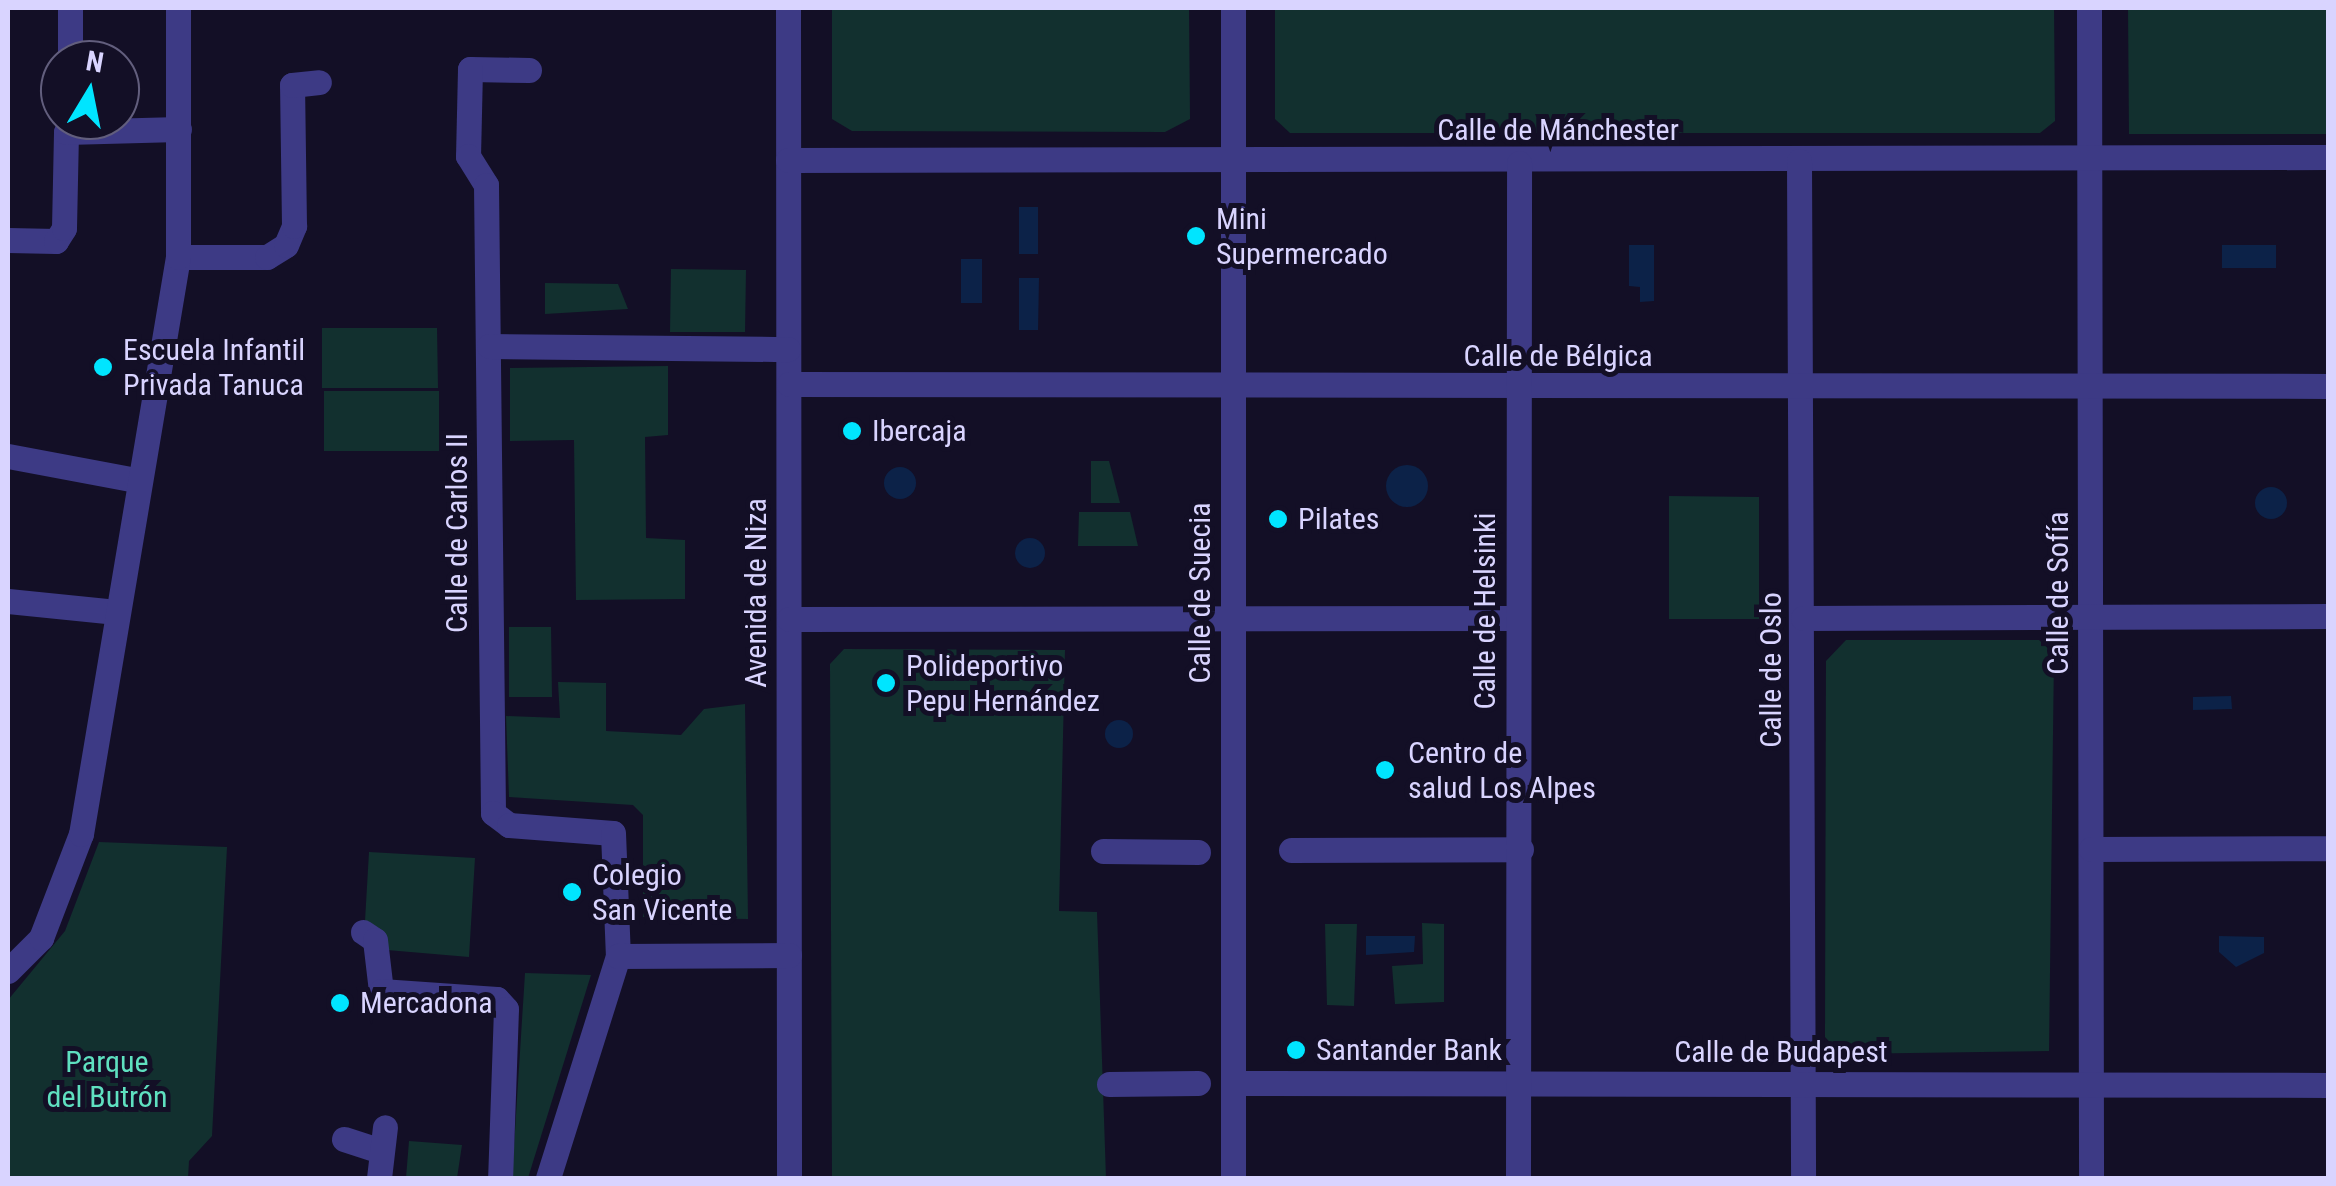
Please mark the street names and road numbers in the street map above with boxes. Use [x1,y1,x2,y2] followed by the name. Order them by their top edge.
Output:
[1437,112,1679,148] street label: Calle de Mánchester
[1463,338,1653,374] street label: Calle de Bélgica
[439,433,475,633] street label: Calle de Carlos II
[738,498,774,688] street label: Avenida de Niza
[1182,502,1218,684] street label: Calle de Suecia
[2040,511,2076,675] street label: Calle de Sofía
[1467,513,1503,709] street label: Calle de Helsinki
[1753,592,1789,748] street label: Calle de Oslo
[1674,1034,1888,1070] street label: Calle de Budapest

